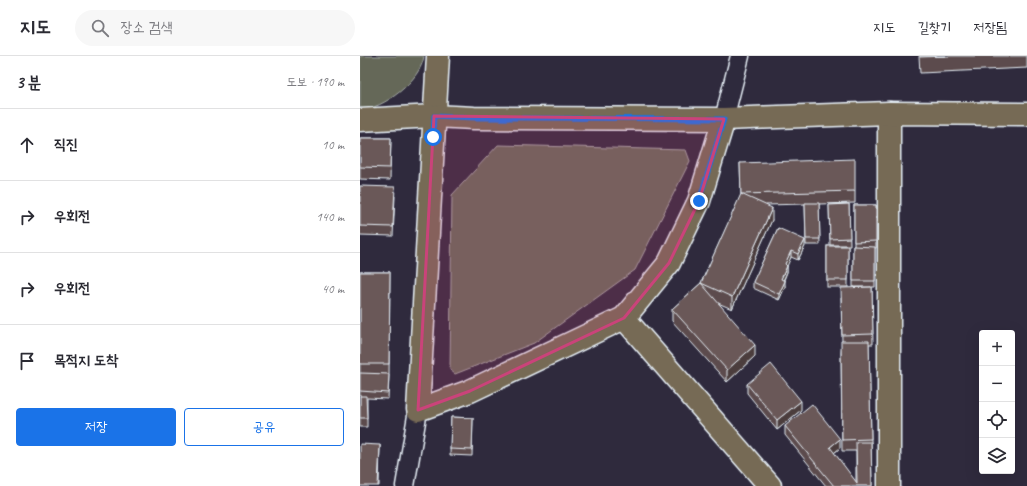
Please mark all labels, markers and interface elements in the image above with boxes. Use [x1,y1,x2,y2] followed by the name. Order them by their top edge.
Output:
[75,10,355,46] search box
[20,15,51,39] text: 지도
[89,17,111,39] icon: search
[121,18,173,37] text: 장소 검색
[873,19,895,36] text: 지도
[917,19,951,36] text: 길찾기
[973,19,1007,36] text: 저장됨
[16,72,41,93] text: 3 분
[286,74,344,90] text: 도보 · 190 m
[424,128,442,146] route start
[16,134,38,156] icon: ahead
[54,135,78,154] text: 직진
[322,137,344,153] text: 10 m
[690,192,708,210] route end
[16,206,38,228] icon: right
[54,207,90,226] text: 우회전
[316,209,344,225] text: 140 m
[16,278,38,300] icon: right
[54,279,90,298] text: 우회전
[322,281,344,297] text: 40 m
[979,330,1015,474] map controls
[979,330,1015,366] button: +
[16,350,38,372] icon: arrive
[54,351,118,370] text: 목적지 도착
[979,366,1015,402] button: −
[979,402,1015,438] button: locate
[16,408,176,446] button: 저장
[184,408,344,446] button: 공유
[979,438,1015,474] button: layers

